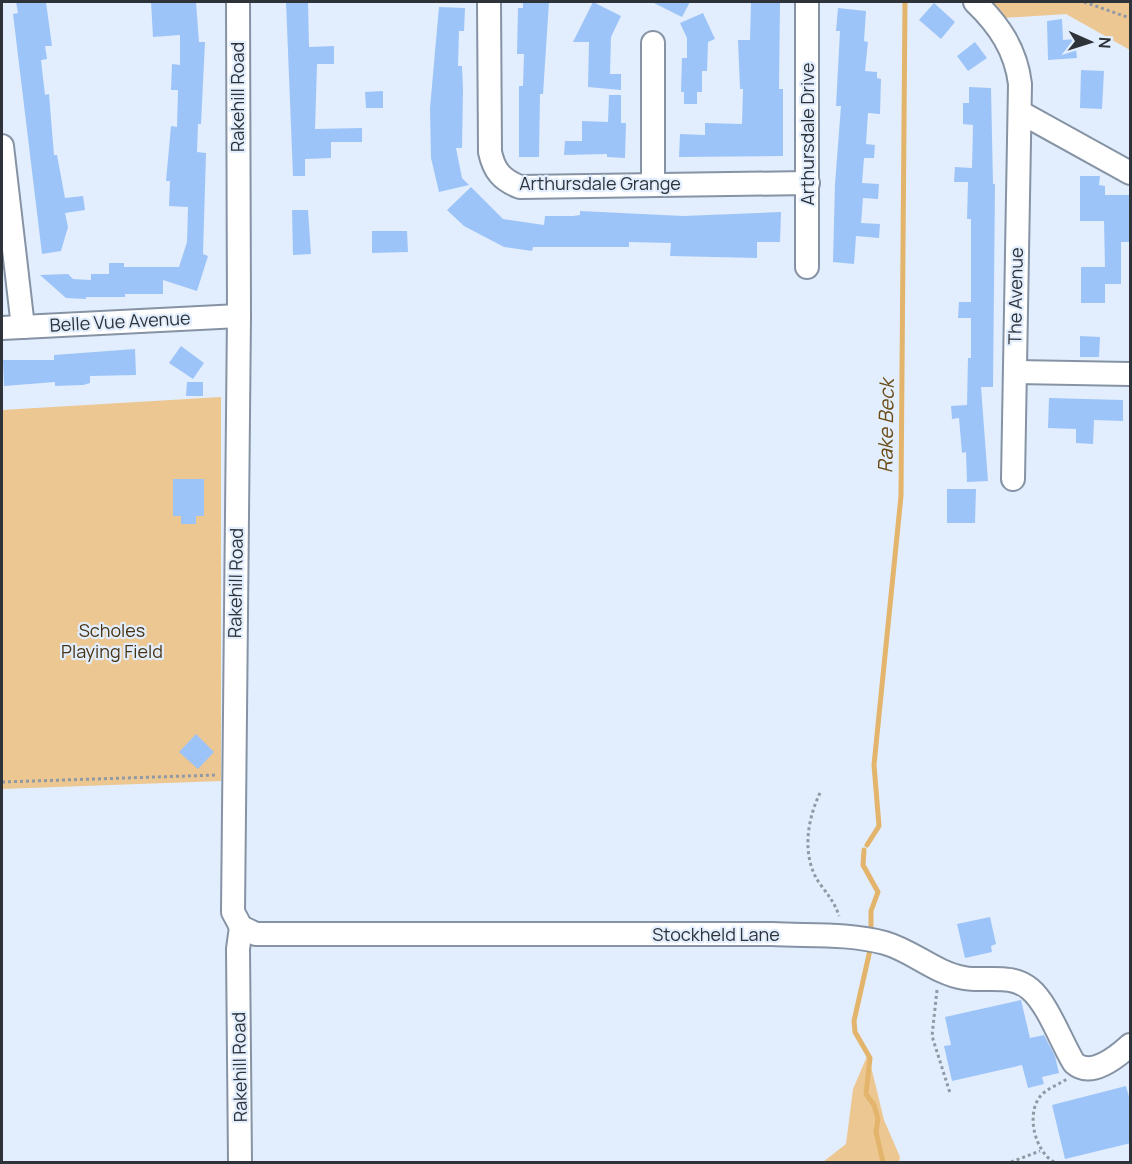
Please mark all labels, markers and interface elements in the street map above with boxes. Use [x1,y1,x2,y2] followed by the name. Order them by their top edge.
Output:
[1060,12,1120,72] north arrow
[1094,36,1116,49] text: N
[225,42,249,152] street label: Rakehill Road
[795,62,819,206] street label: Arthursdale Drive
[519,171,681,195] street label: Arthursdale Grange
[1002,247,1028,345] street label: The Avenue
[49,305,191,337] street label: Belle Vue Avenue
[871,376,900,473] water label: Rake Beck
[222,528,248,638] street label: Rakehill Road
[61,618,163,663] park label: Scholes Playing Field
[652,922,780,946] street label: Stockheld Lane
[226,1012,252,1122] street label: Rakehill Road

